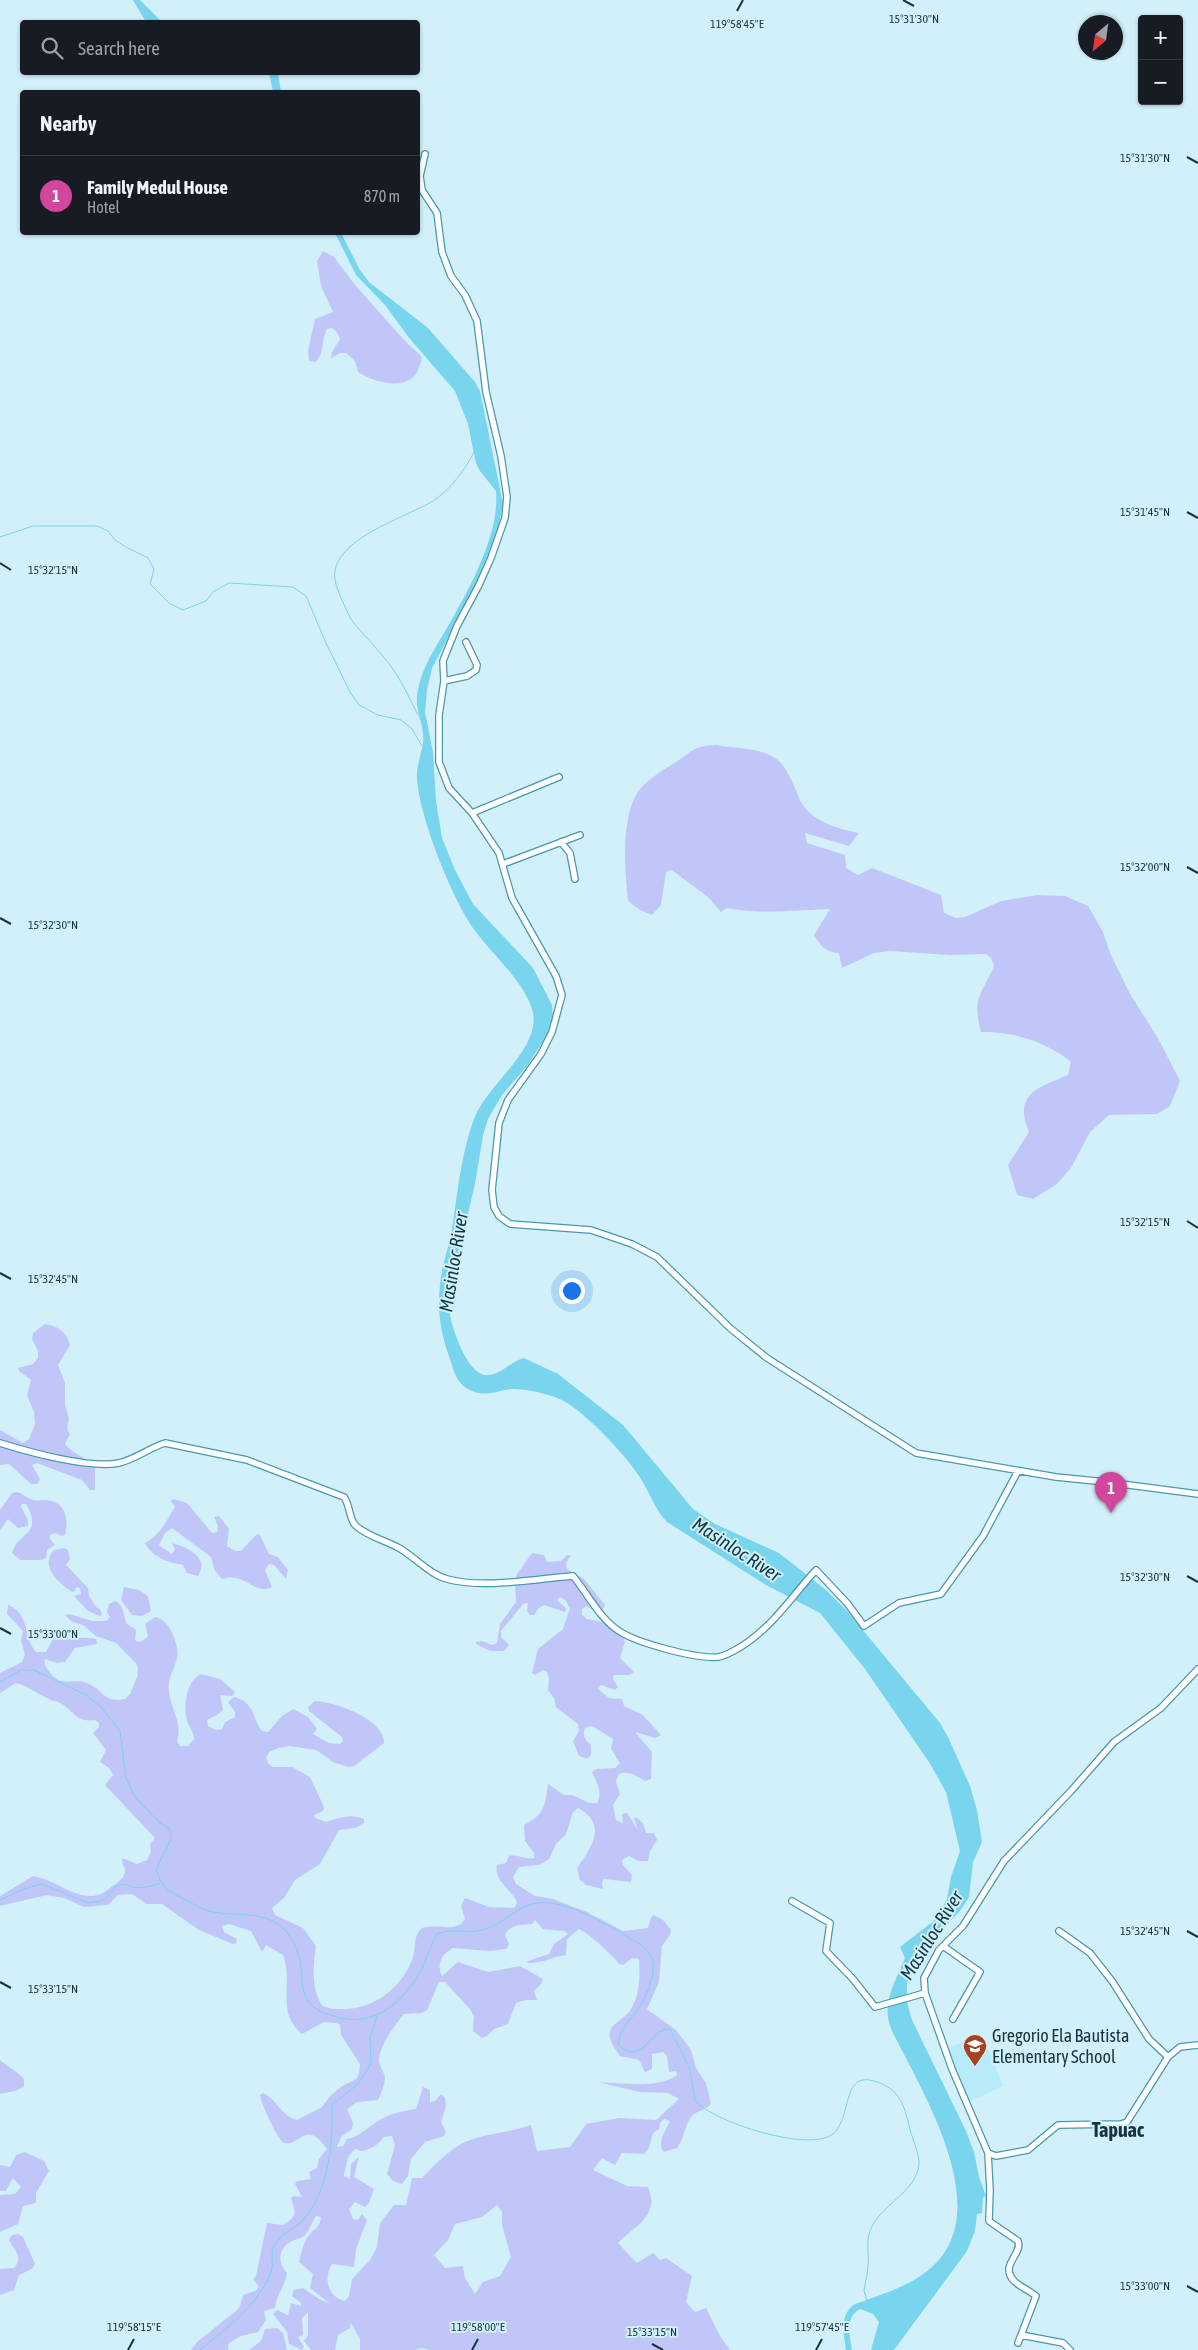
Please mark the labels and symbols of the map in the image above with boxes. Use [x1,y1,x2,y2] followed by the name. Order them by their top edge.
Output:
[889,12,939,26] text: 15°31'30"N
[1078,15,1123,60] north arrow
[710,17,764,31] text: 119°58'45"E
[1120,151,1170,165] text: 15°31'30"N
[1120,505,1170,519] text: 15°31'45"N
[28,563,78,577] text: 15°32'15"N
[1120,860,1170,874] text: 15°32'00"N
[28,918,78,932] text: 15°32'30"N
[434,1209,472,1314] water label: Masinloc River
[1120,1215,1170,1229] text: 15°32'15"N
[28,1272,78,1286] text: 15°32'45"N
[559,1278,585,1304] your location
[1095,1472,1127,1513] pin: 1
[689,1512,786,1586] water label: Masinloc River
[1120,1570,1170,1584] text: 15°32'30"N
[28,1627,78,1641] text: 15°33'00"N
[895,1885,968,1984] water label: Masinloc River
[1120,1924,1170,1938] text: 15°32'45"N
[28,1982,78,1996] text: 15°33'15"N
[992,2025,1129,2067] place label: Gregorio Ela Bautista Elementary School
[962,2033,988,2067] school or university icon: Gregorio Ela Bautista Elementary School
[1092,2118,1145,2141] district label: Tapuac
[1120,2279,1170,2293] text: 15°33'00"N
[107,2320,161,2334] text: 119°58'15"E
[451,2320,505,2334] text: 119°58'00"E
[795,2320,849,2334] text: 119°57'45"E
[627,2325,677,2339] text: 15°33'15"N

